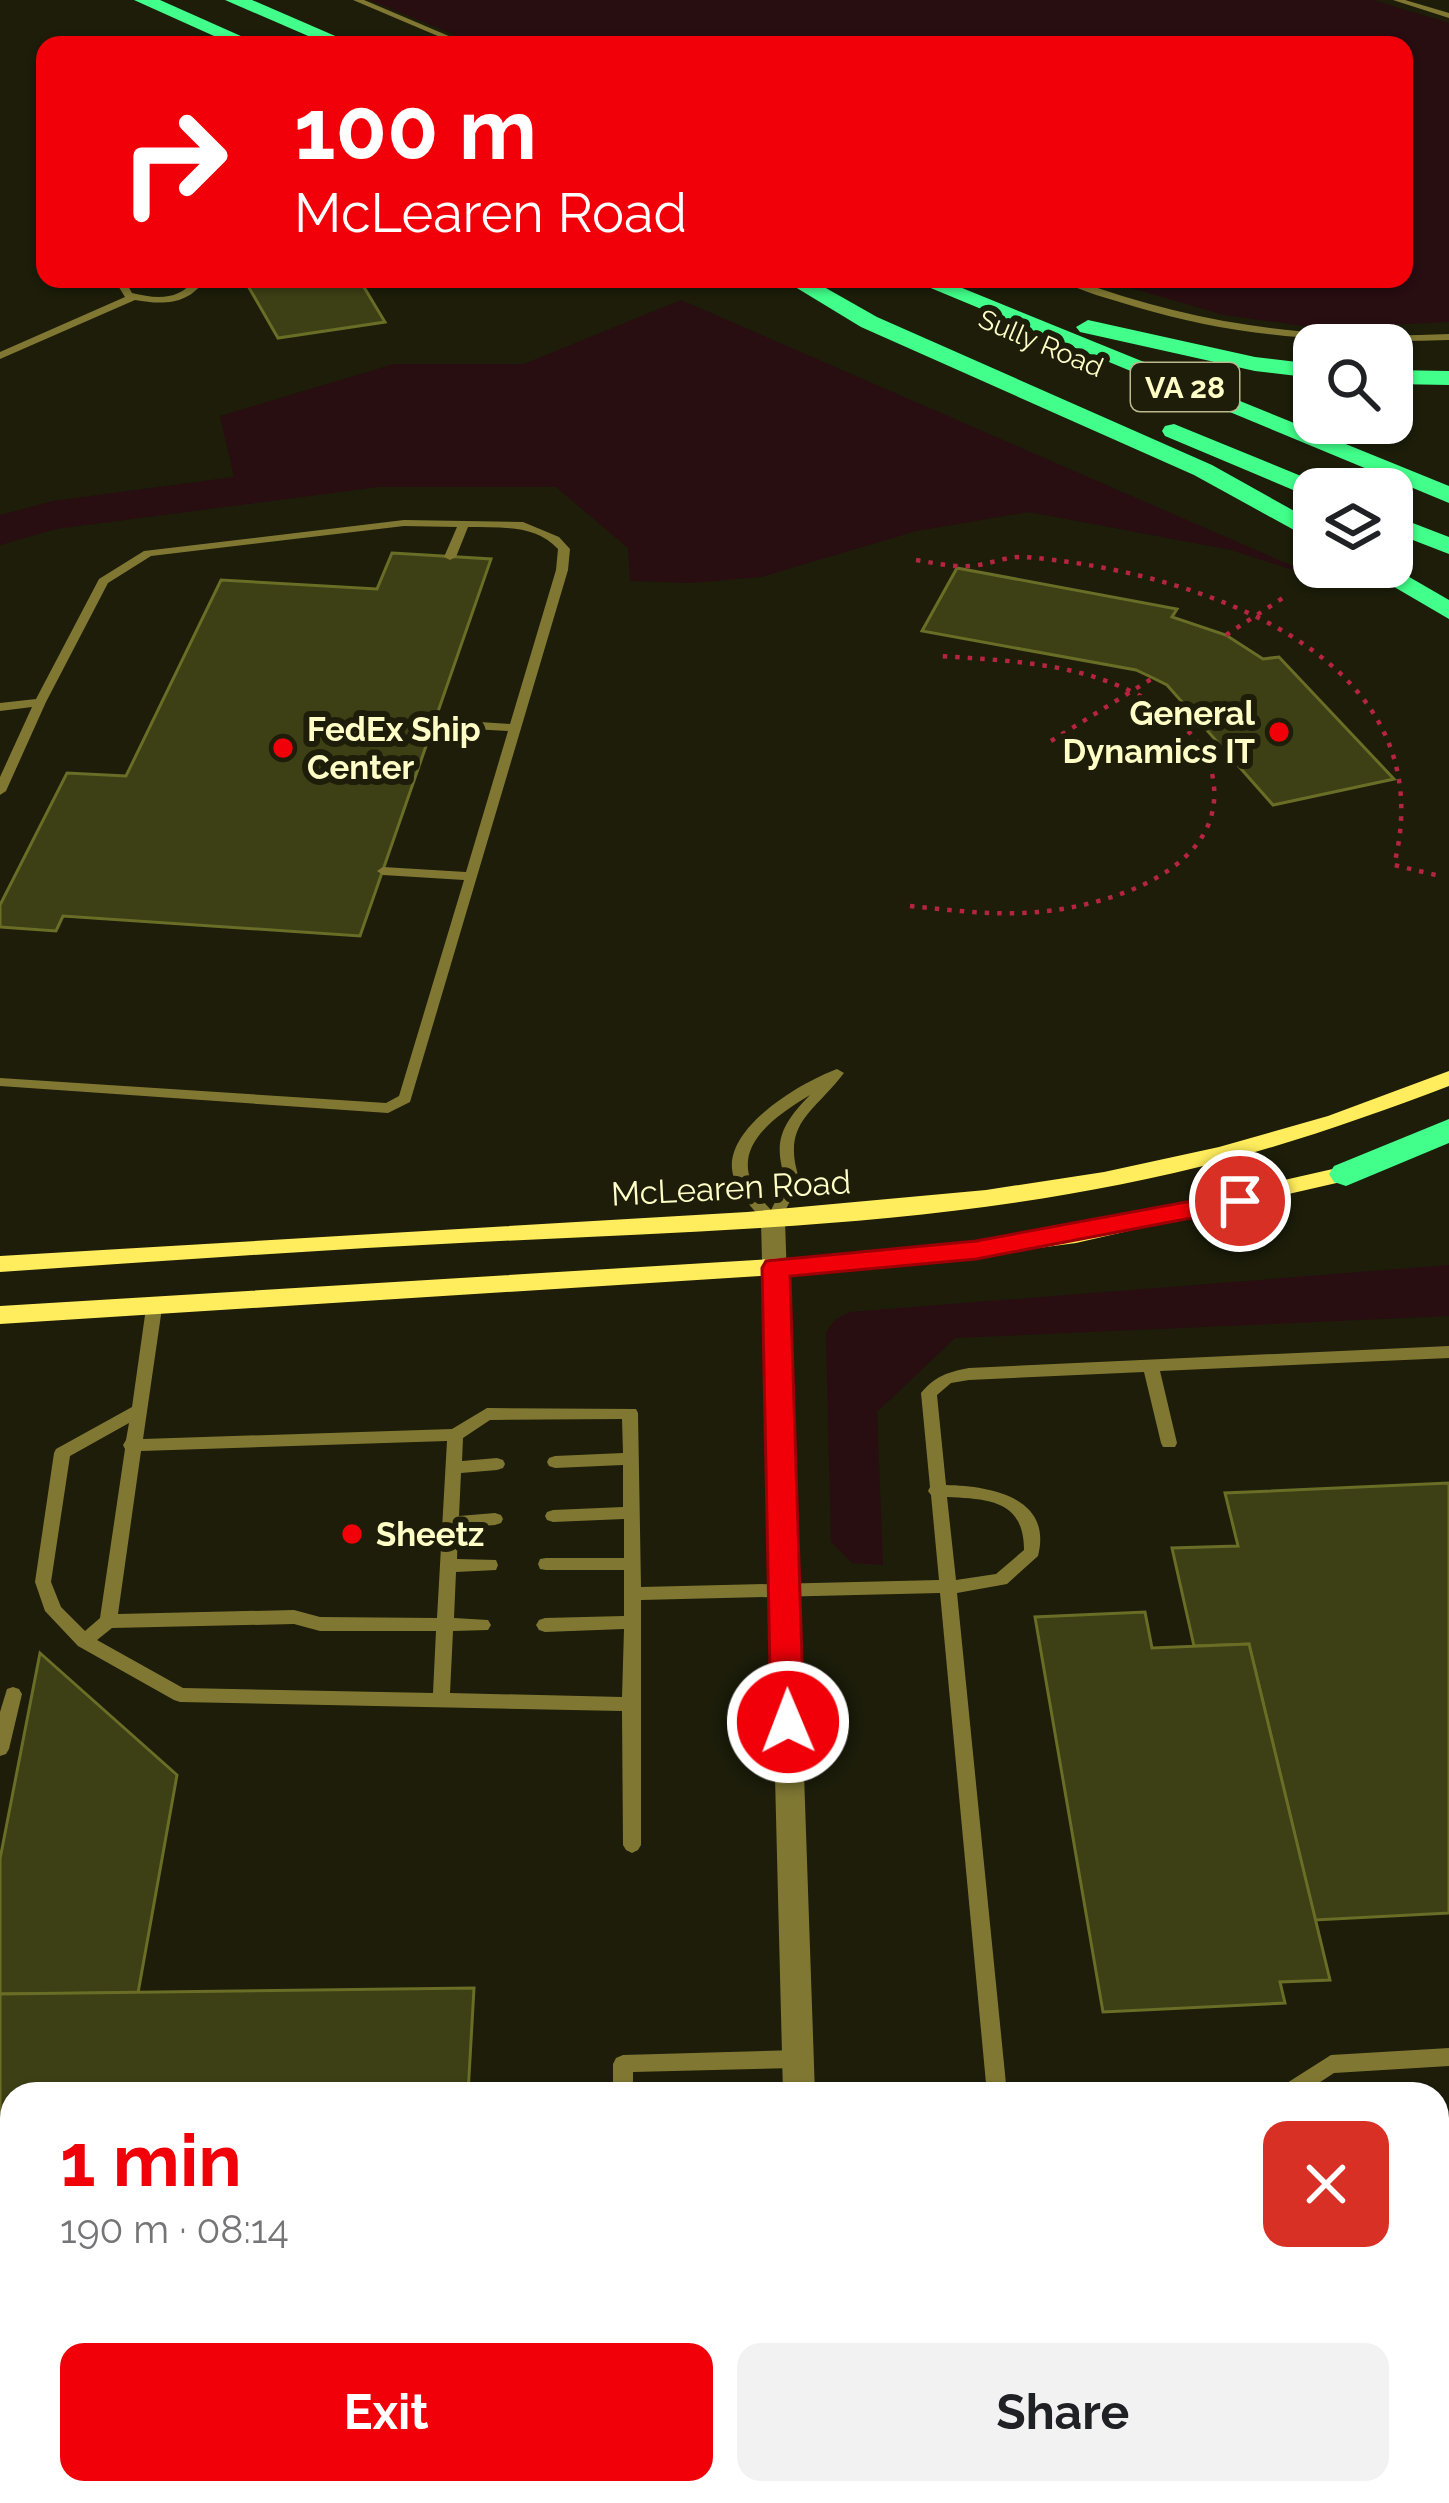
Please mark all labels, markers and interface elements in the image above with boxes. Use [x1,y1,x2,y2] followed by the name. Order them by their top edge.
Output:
[294,80,537,179] text: 100 m
[96,84,252,240] icon: right
[294,181,687,245] text: McLearen Road
[974,303,1108,383] street label: Sully Road
[1293,324,1413,588] map controls
[1293,324,1413,444] button: search
[1131,363,1239,411] road number: VA 28
[1293,468,1413,588] button: layers
[1063,694,1256,771] place label: General Dynamics IT
[307,710,481,787] place label: FedEx Ship Center
[1266,719,1292,745] marker: General Dynamics IT
[270,735,296,761] marker: FedEx Ship Center
[1189,1150,1291,1252] pin
[610,1162,852,1214] street label: McLearen Road
[1207,1168,1273,1234] icon: arrive
[376,1515,484,1554] place label: Sheetz
[339,1521,365,1547] marker: Sheetz
[725,1659,851,1785] position arrow
[60,2118,242,2203] text: 1 min
[1263,2121,1389,2247] button: close
[60,2206,289,2252] text: 190 m · 08:14
[60,2343,713,2481] button: Exit
[737,2343,1389,2481] button: Share

